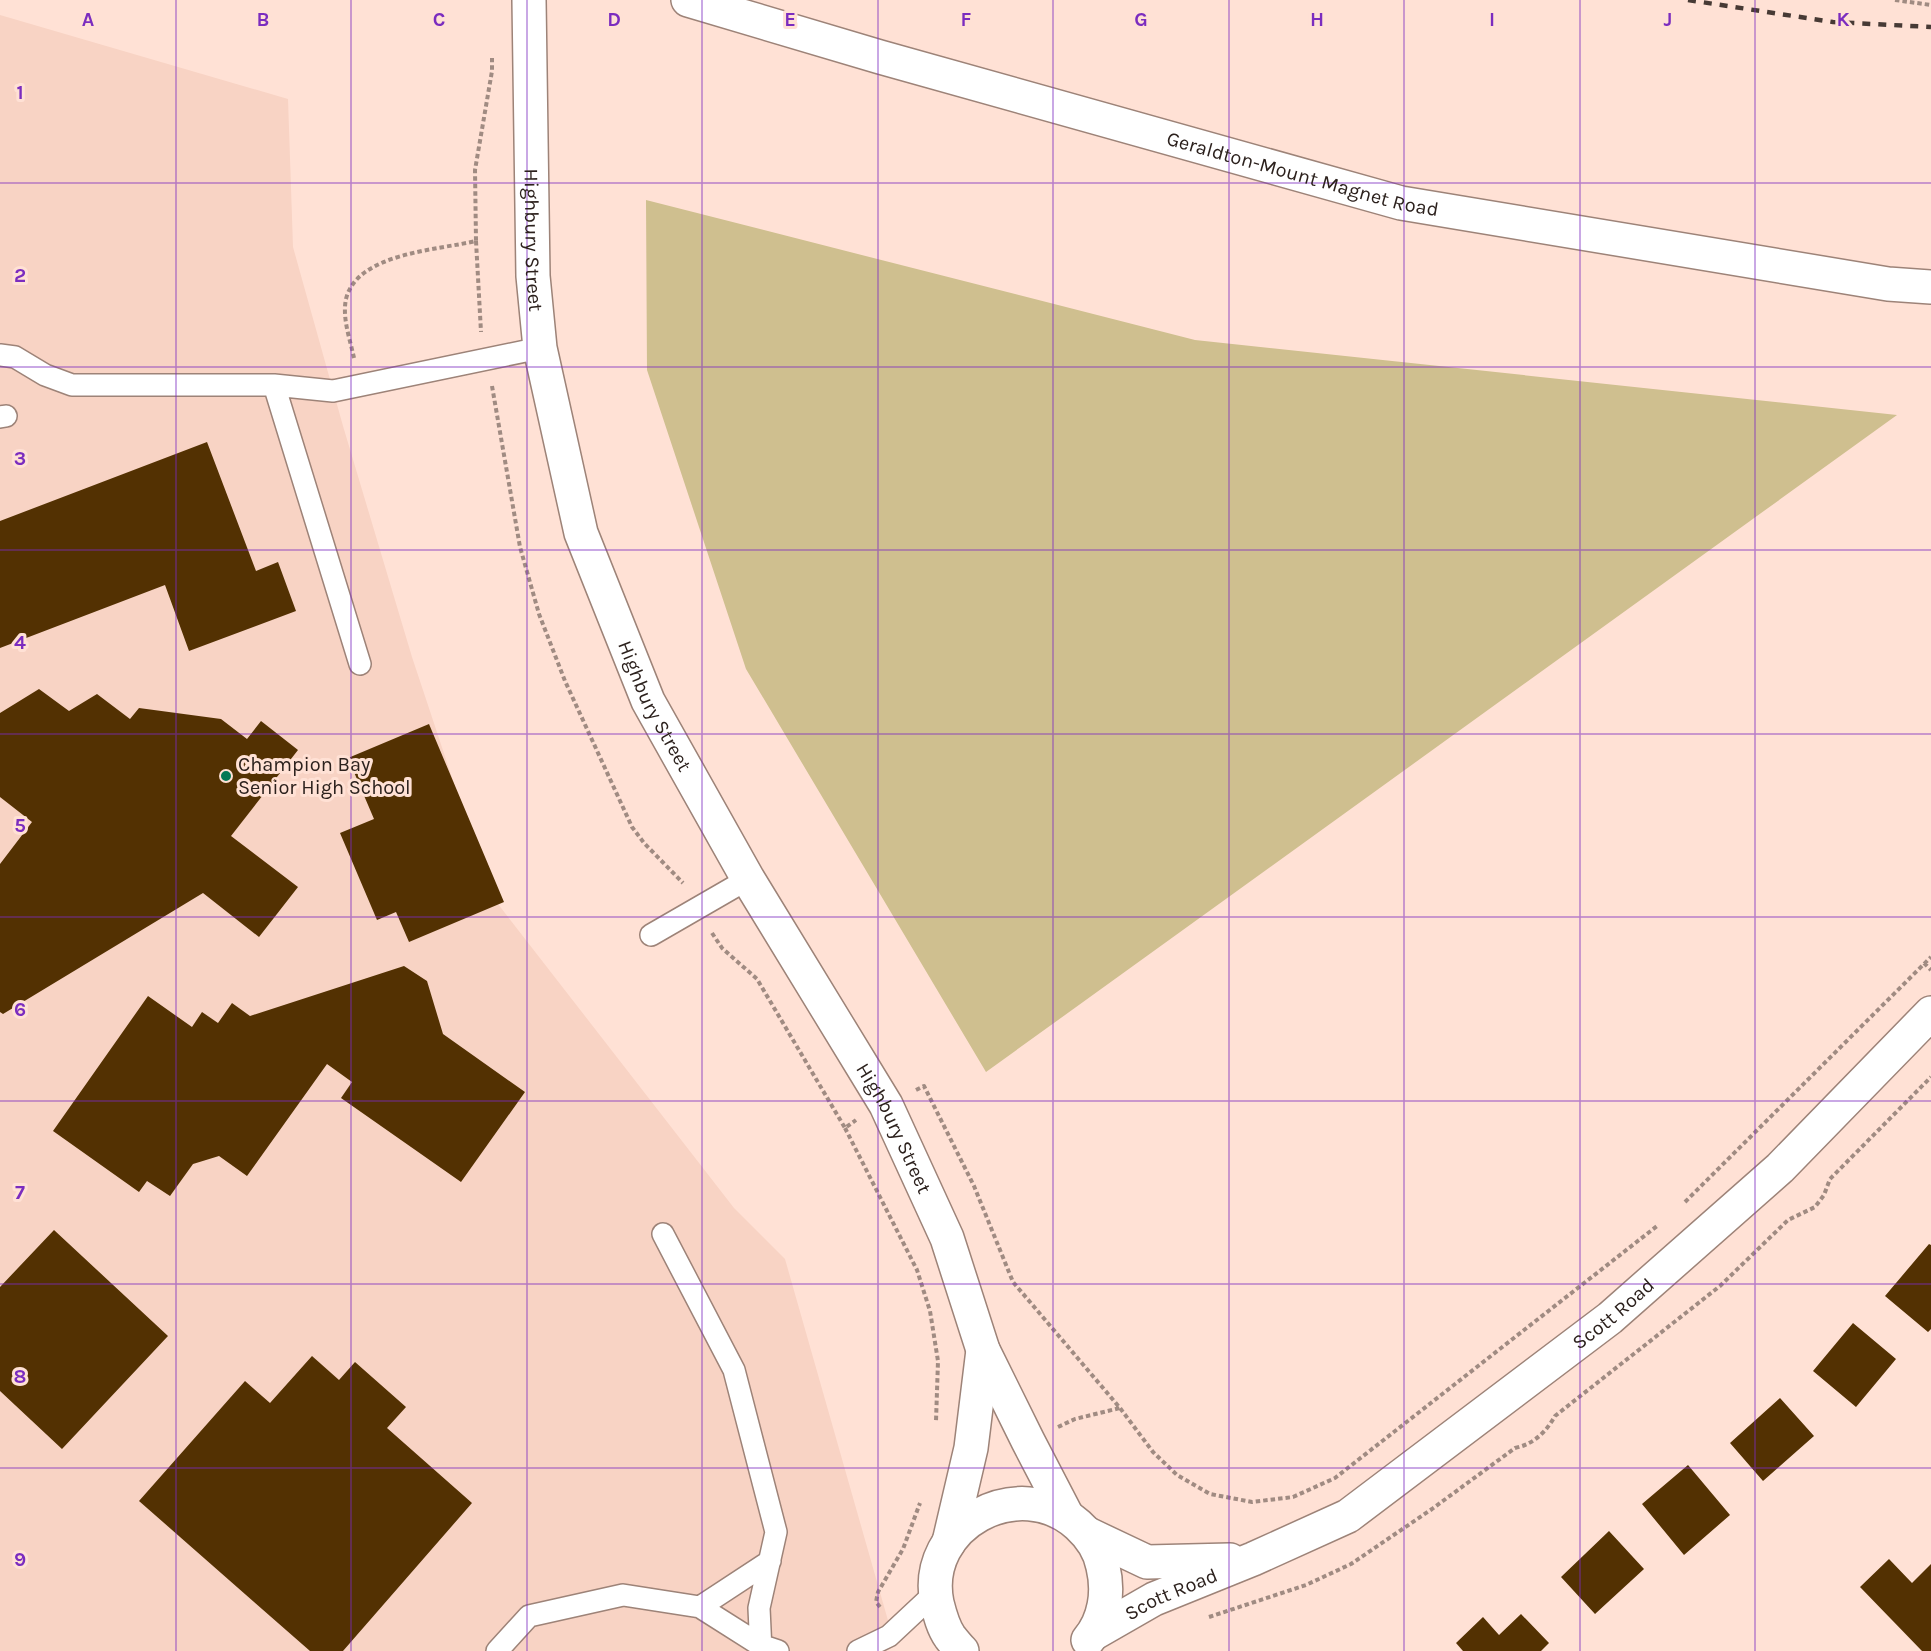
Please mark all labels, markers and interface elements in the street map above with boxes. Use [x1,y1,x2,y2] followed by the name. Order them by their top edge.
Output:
[82,8,95,31] text: A
[257,8,269,31] text: B
[433,8,445,31] text: C
[607,8,621,31] text: D
[784,8,796,31] text: E
[961,8,972,31] text: F
[1134,8,1148,31] text: G
[1310,8,1324,31] text: H
[1489,8,1495,31] text: I
[1664,8,1672,31] text: J
[1836,8,1850,31] text: K
[16,81,24,104] text: 1
[1164,127,1440,221] street label: Geraldton-Mount Magnet Road
[519,168,547,313] street label: Highbury Street
[14,264,26,287] text: 2
[14,447,26,470] text: 3
[14,631,26,654] text: 4
[613,637,696,776] street label: Highbury Street
[238,753,411,799] place label: Champion Bay Senior High School
[219,769,233,783] marker: Champion Bay Senior High School
[14,814,26,837] text: 5
[14,998,26,1021] text: 6
[851,1059,936,1197] street label: Highbury Street
[15,1181,25,1204] text: 7
[1568,1273,1659,1354] street label: Scott Road
[14,1365,26,1388] text: 8
[14,1548,26,1571] text: 9
[1121,1564,1221,1625] street label: Scott Road

